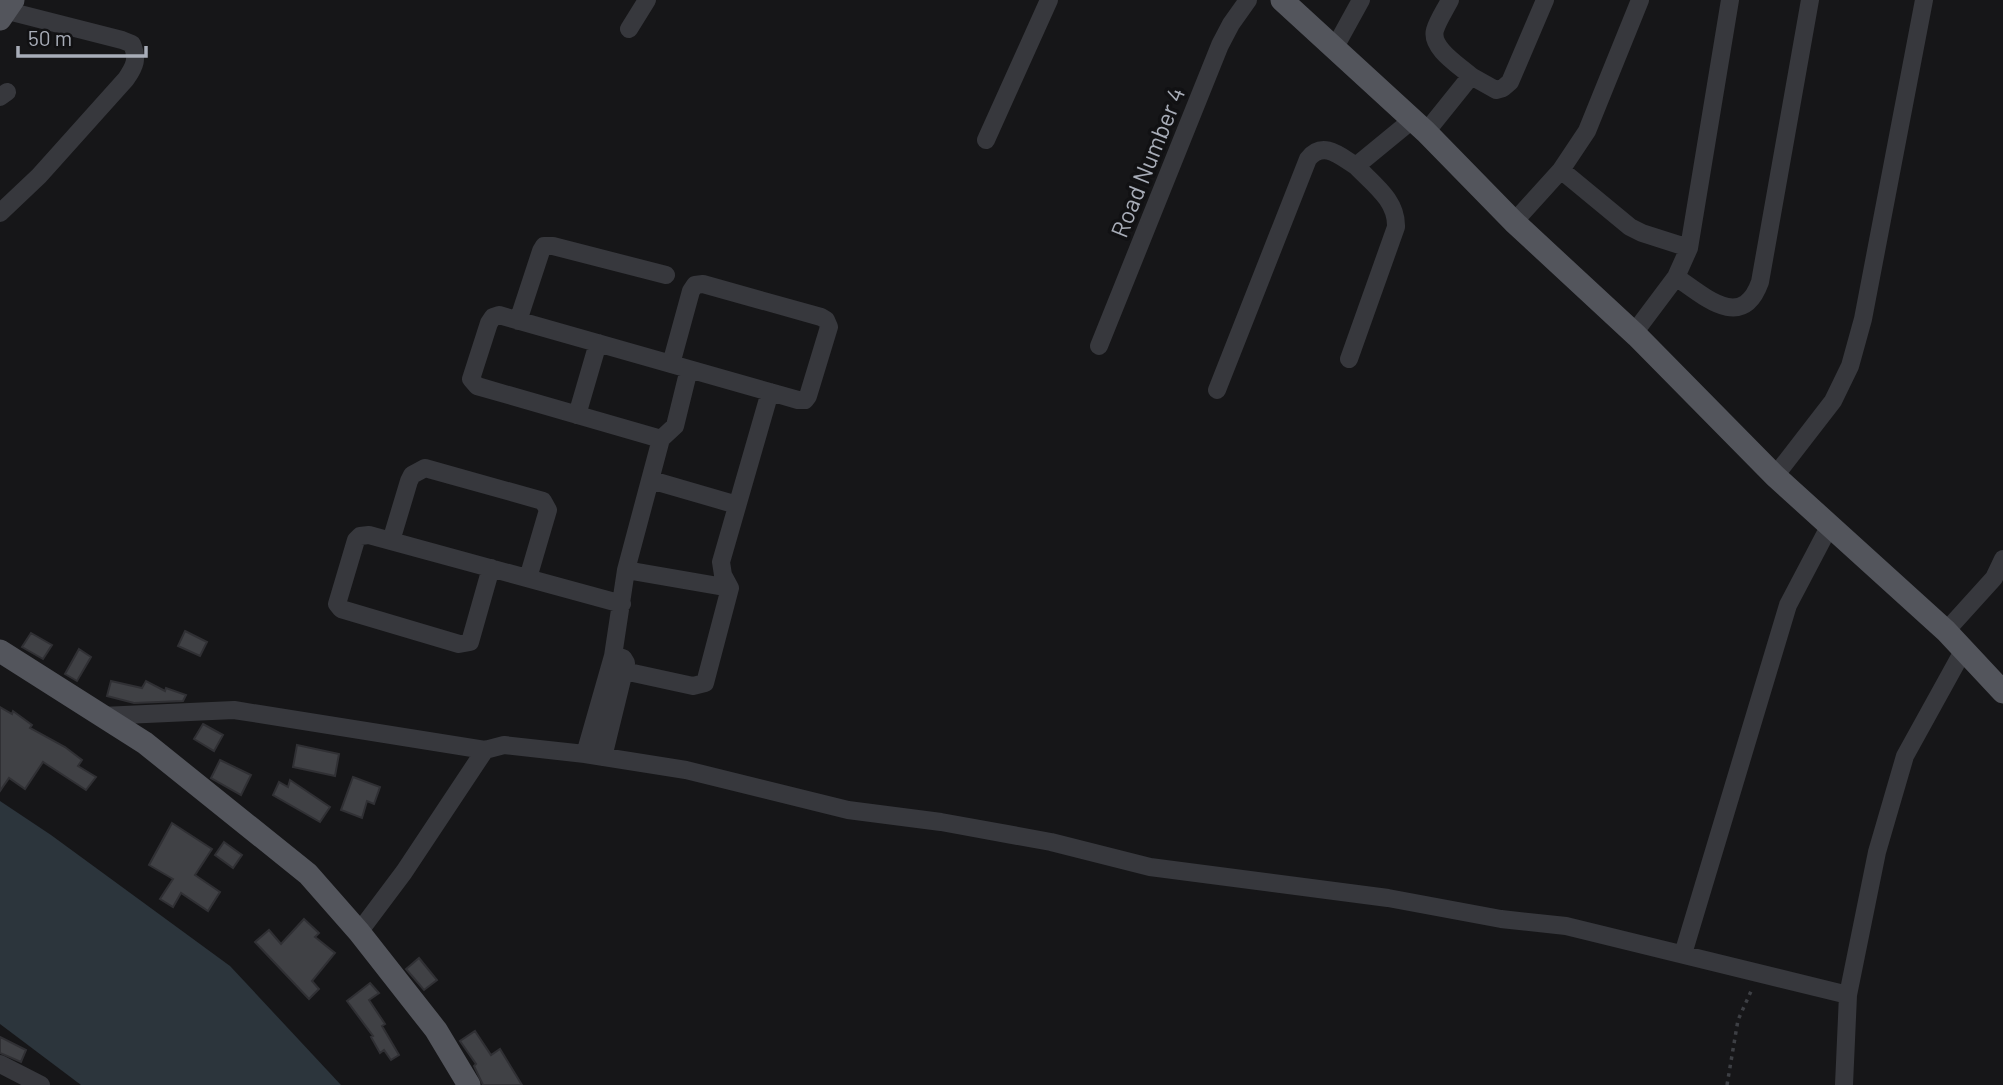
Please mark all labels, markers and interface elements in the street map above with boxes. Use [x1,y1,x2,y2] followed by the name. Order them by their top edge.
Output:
[18,14,145,58] scale bar
[28,25,72,50] text: 50 m
[1104,83,1190,241] street label: Road Number 4

